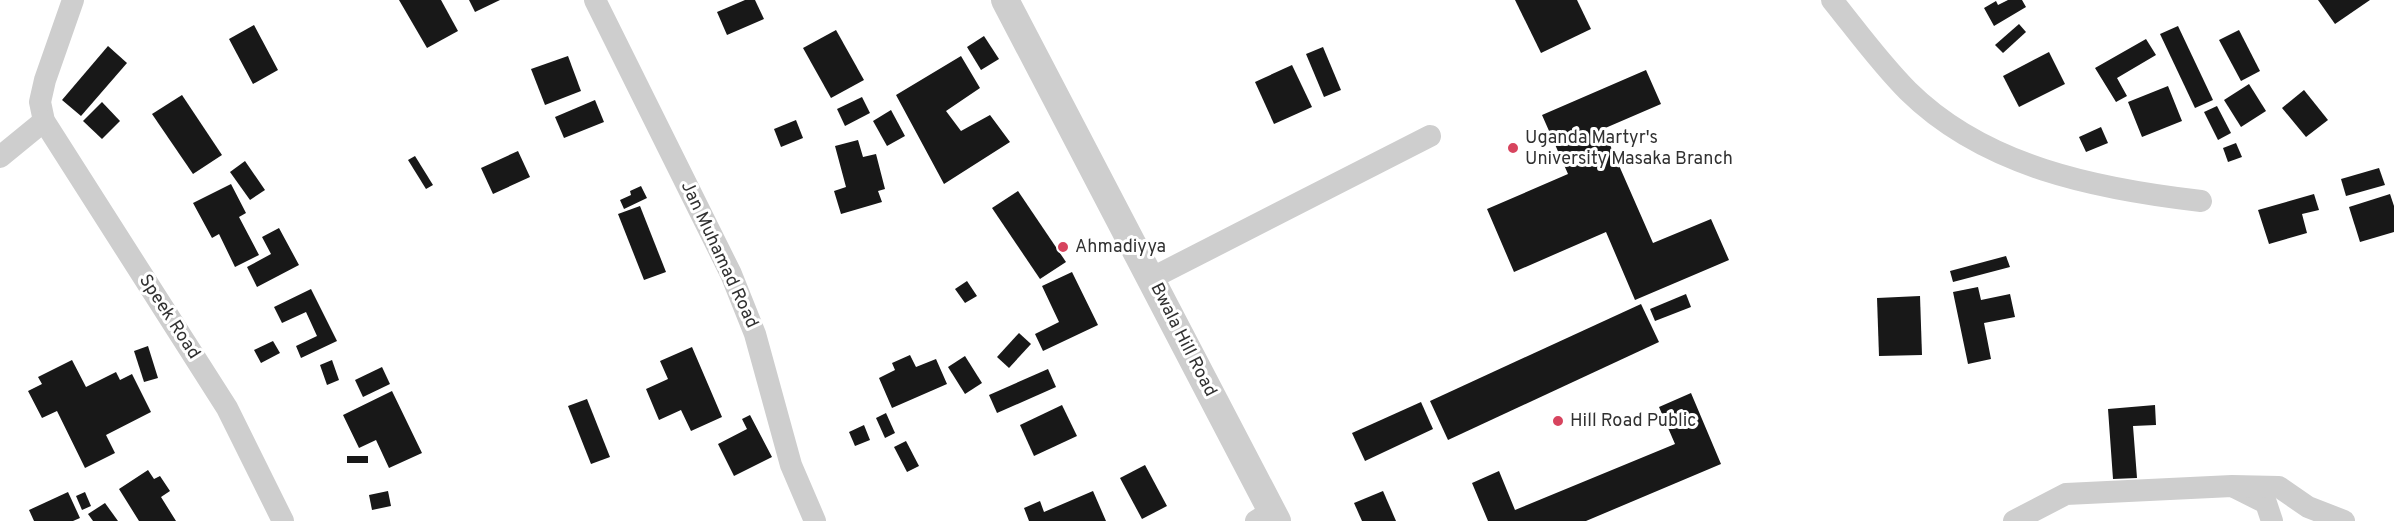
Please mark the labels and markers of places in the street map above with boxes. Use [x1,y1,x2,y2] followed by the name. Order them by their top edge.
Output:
[1525,127,1733,171] place label: Uganda Martyr's University Masaka Branch
[1506,141,1520,155] marker: Uganda Martyr's University Masaka Branch
[1075,236,1166,259] place label: Ahmadiyya
[1056,240,1070,254] marker: Ahmadiyya
[1570,410,1696,433] place label: Hill Road Public
[1551,414,1565,428] marker: Hill Road Public

